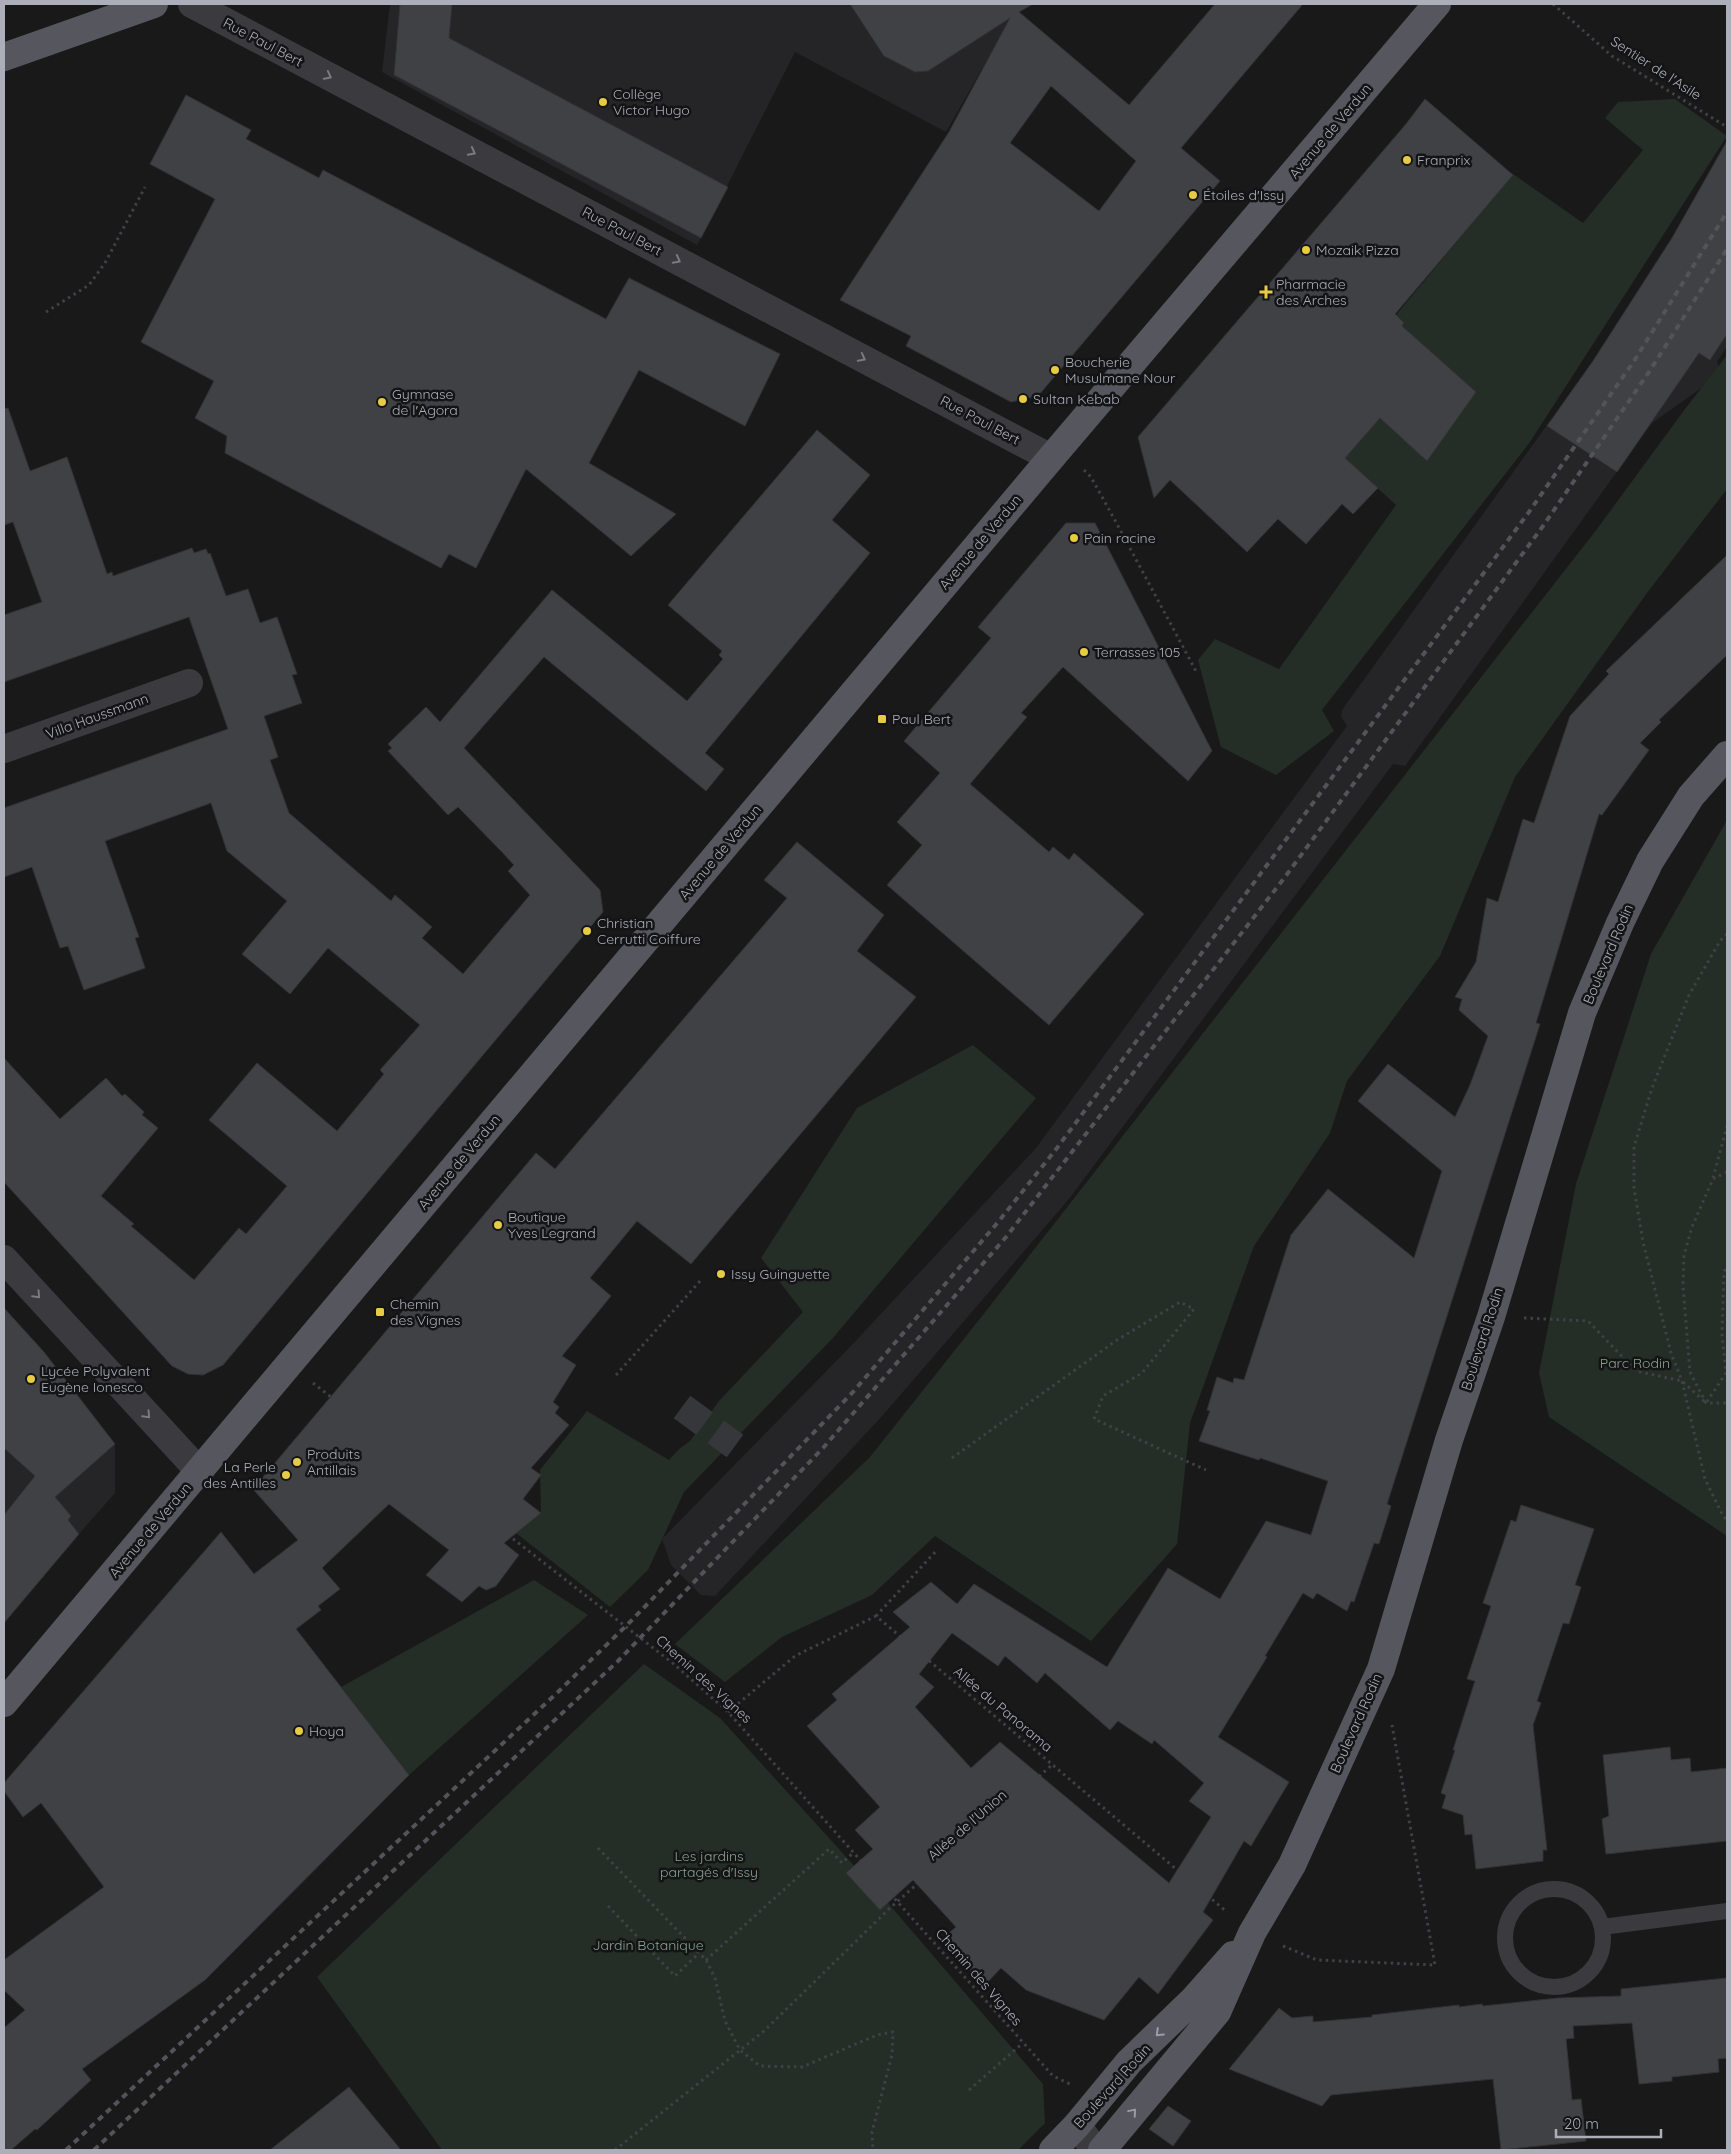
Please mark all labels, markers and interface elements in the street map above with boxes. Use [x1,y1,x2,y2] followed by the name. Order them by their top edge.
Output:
[220,13,306,71] street label: Rue Paul Bert
[1607,32,1705,104] street label: Sentier de l'Asile
[323,70,332,80] one-way arrow
[1285,80,1375,182] street label: Avenue de Verdun
[613,85,690,119] place label: Collège Victor Hugo
[597,96,609,108] marker: Collège Victor Hugo
[466,146,475,156] one-way arrow
[1417,151,1470,169] place label: Franprix
[1401,154,1413,166] marker: Franprix
[1203,186,1284,204] place label: Étoiles d'Issy
[1187,189,1199,201] marker: Étoiles d'Issy
[579,202,665,260] street label: Rue Paul Bert
[1316,241,1399,259] place label: Mozaik Pizza
[1300,244,1312,256] marker: Mozaik Pizza
[672,254,681,264] one-way arrow
[1276,275,1347,309] place label: Pharmacie des Arches
[1260,286,1272,298] marker: Pharmacie des Arches
[857,352,866,362] one-way arrow
[1065,353,1176,387] place label: Boucherie Musulmane Nour
[1049,364,1061,376] marker: Boucherie Musulmane Nour
[392,385,458,419] place label: Gymnase de l'Agora
[1033,390,1120,408] place label: Sultan Kebab
[937,391,1023,449] street label: Rue Paul Bert
[1017,393,1029,405] marker: Sultan Kebab
[376,396,388,408] marker: Gymnase de l'Agora
[935,491,1025,593] street label: Avenue de Verdun
[1084,529,1156,547] place label: Pain racine
[1068,532,1080,544] marker: Pain racine
[1094,643,1180,661] place label: Terrasses 105
[1078,646,1090,658] marker: Terrasses 105
[43,689,151,743] street label: Villa Haussmann
[892,710,951,728] place label: Paul Bert
[876,713,888,725] marker: Paul Bert
[675,801,765,903] street label: Avenue de Verdun
[1579,901,1637,1007] street label: Boulevard Rodin
[597,914,701,948] place label: Christian Cerrutti Coiffure
[581,925,593,937] marker: Christian Cerrutti Coiffure
[414,1111,504,1213] street label: Avenue de Verdun
[508,1208,596,1242] place label: Boutique Yves Legrand
[492,1219,504,1231] marker: Boutique Yves Legrand
[731,1265,830,1283] place label: Issy Guinguette
[715,1268,727,1280] marker: Issy Guinguette
[1457,1285,1507,1393] street label: Boulevard Rodin
[31,1290,40,1299] one-way arrow
[390,1295,460,1329] place label: Chemin des Vignes
[374,1306,386,1318] marker: Chemin des Vignes
[1600,1354,1670,1372] park label: Parc Rodin
[41,1362,150,1396] place label: Lycée Polyvalent Eugène Ionesco
[25,1373,37,1385] marker: Lycée Polyvalent Eugène Ionesco
[141,1409,150,1418] one-way arrow
[307,1445,360,1479] place label: Produits Antillais
[291,1456,303,1468] marker: Produits Antillais
[204,1458,276,1492] place label: La Perle des Antilles
[280,1469,292,1481] marker: La Perle des Antilles
[105,1479,195,1581] street label: Avenue de Verdun
[652,1631,756,1727] street label: Chemin des Vignes
[950,1662,1056,1756] street label: Allée du Panorama
[1326,1670,1386,1776] street label: Boulevard Rodin
[309,1722,344,1740] place label: Hoya
[293,1725,305,1737] marker: Hoya
[924,1786,1010,1864] street label: Allée de l'Union
[660,1847,758,1881] park label: Les jardins partagés d'Issy
[932,1925,1026,2029] street label: Chemin des Vignes
[592,1936,704,1954] park label: Jardin Botanique
[1156,2027,1165,2036] one-way arrow
[1070,2040,1154,2132] street label: Boulevard Rodin
[1556,2106,1661,2138] scale bar
[1128,2109,1137,2118] one-way arrow
[1564,2114,1599,2133] text: 20 m

